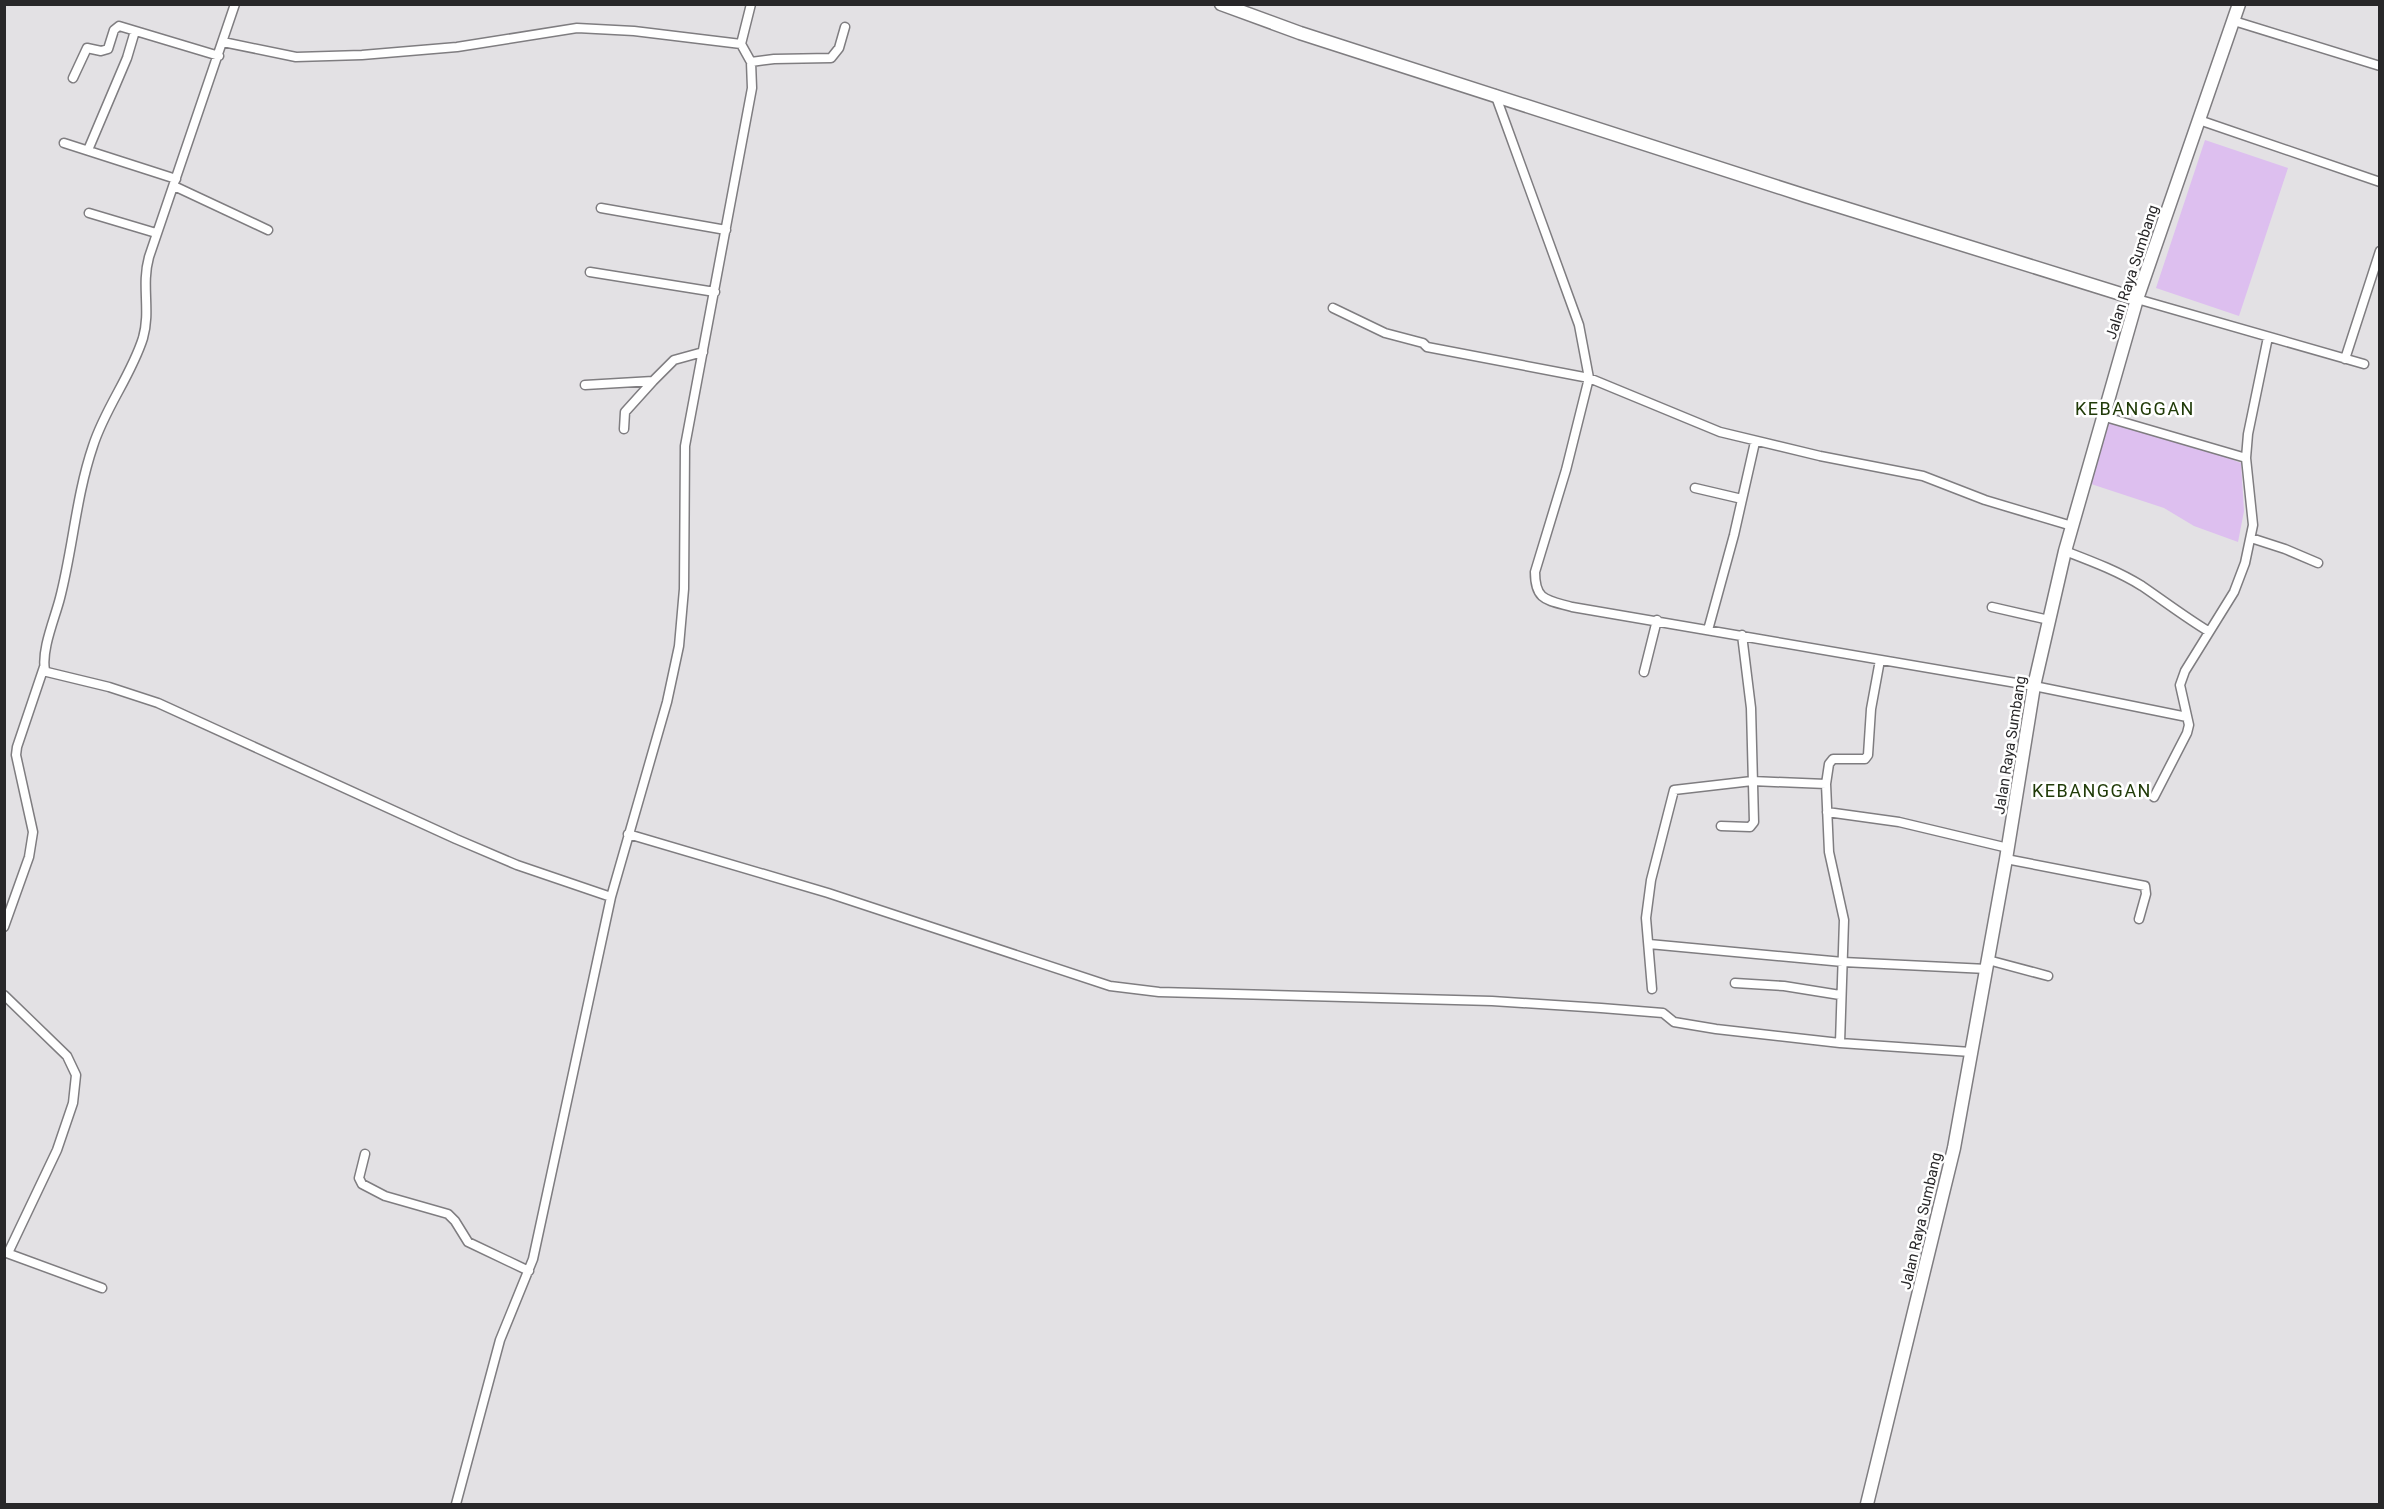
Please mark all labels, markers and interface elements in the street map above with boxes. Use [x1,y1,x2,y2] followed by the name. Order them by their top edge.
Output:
[2102,203,2162,341] street label: Jalan Raya Sumbang
[2075,398,2195,419] district label: KEBANGGAN
[1990,674,2030,816] street label: Jalan Raya Sumbang
[2032,780,2152,801] district label: KEBANGGAN
[1896,1151,1946,1291] street label: Jalan Raya Sumbang

